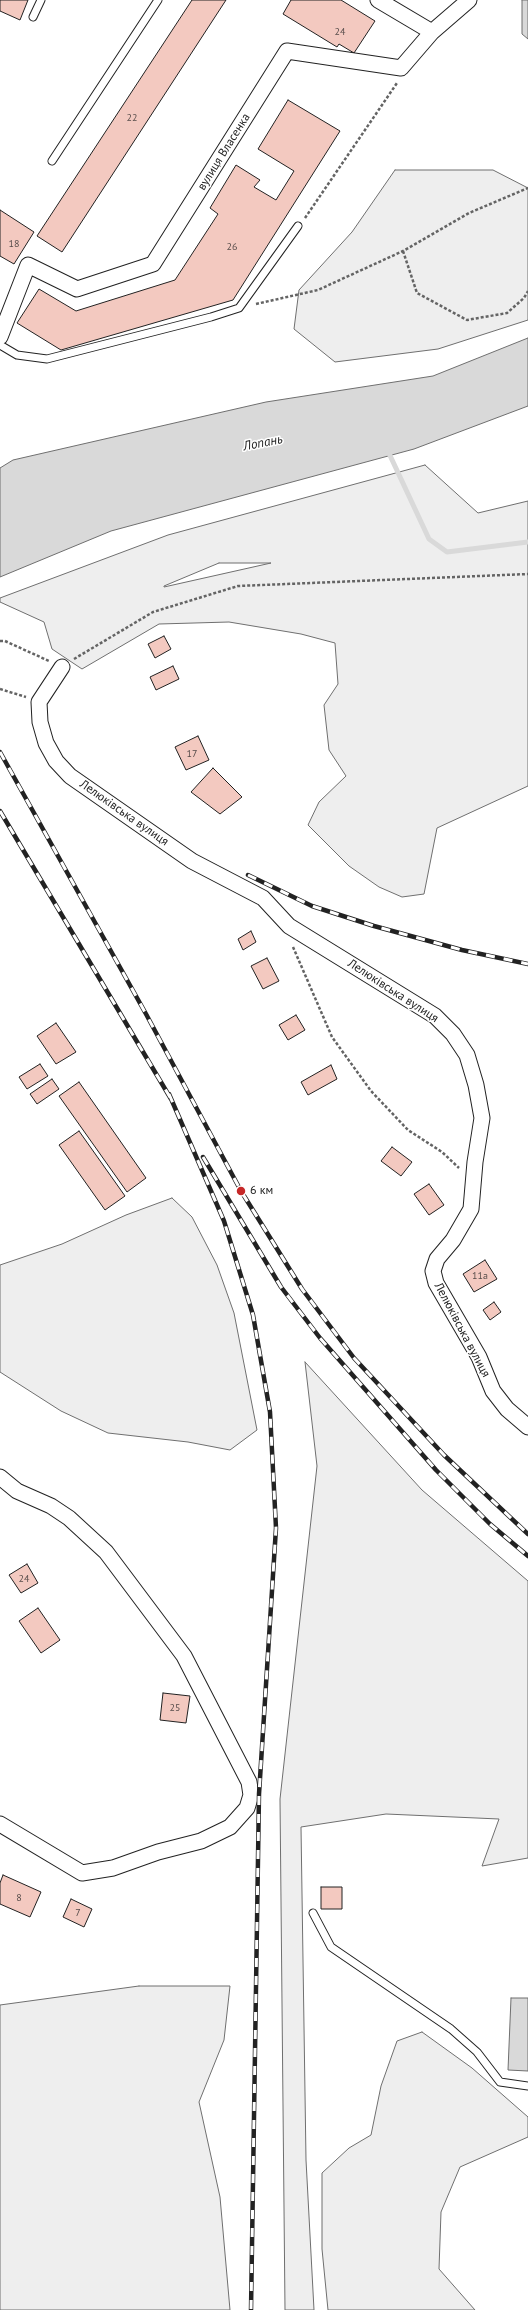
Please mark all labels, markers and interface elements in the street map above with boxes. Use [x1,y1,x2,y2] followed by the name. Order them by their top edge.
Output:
[335,26,345,38] house number: 24
[195,111,253,193] street label: вулиця Власенка
[127,112,137,124] house number: 22
[9,238,19,250] house number: 18
[227,241,237,253] house number: 26
[242,432,284,454] water label: Лопань
[187,748,197,760] house number: 17
[77,777,171,849] street label: Лелюківська вулиця
[345,956,441,1026] street label: Лелюківська вулиця
[250,1184,273,1198] place label: 6 км
[235,1185,247,1197] marker: 6 км
[472,1270,488,1282] house number: 11а
[431,1280,493,1380] street label: Лелюківська вулиця
[19,1573,29,1585] house number: 24
[170,1702,180,1714] house number: 25
[16,1892,22,1904] house number: 8
[75,1907,81,1919] house number: 7

